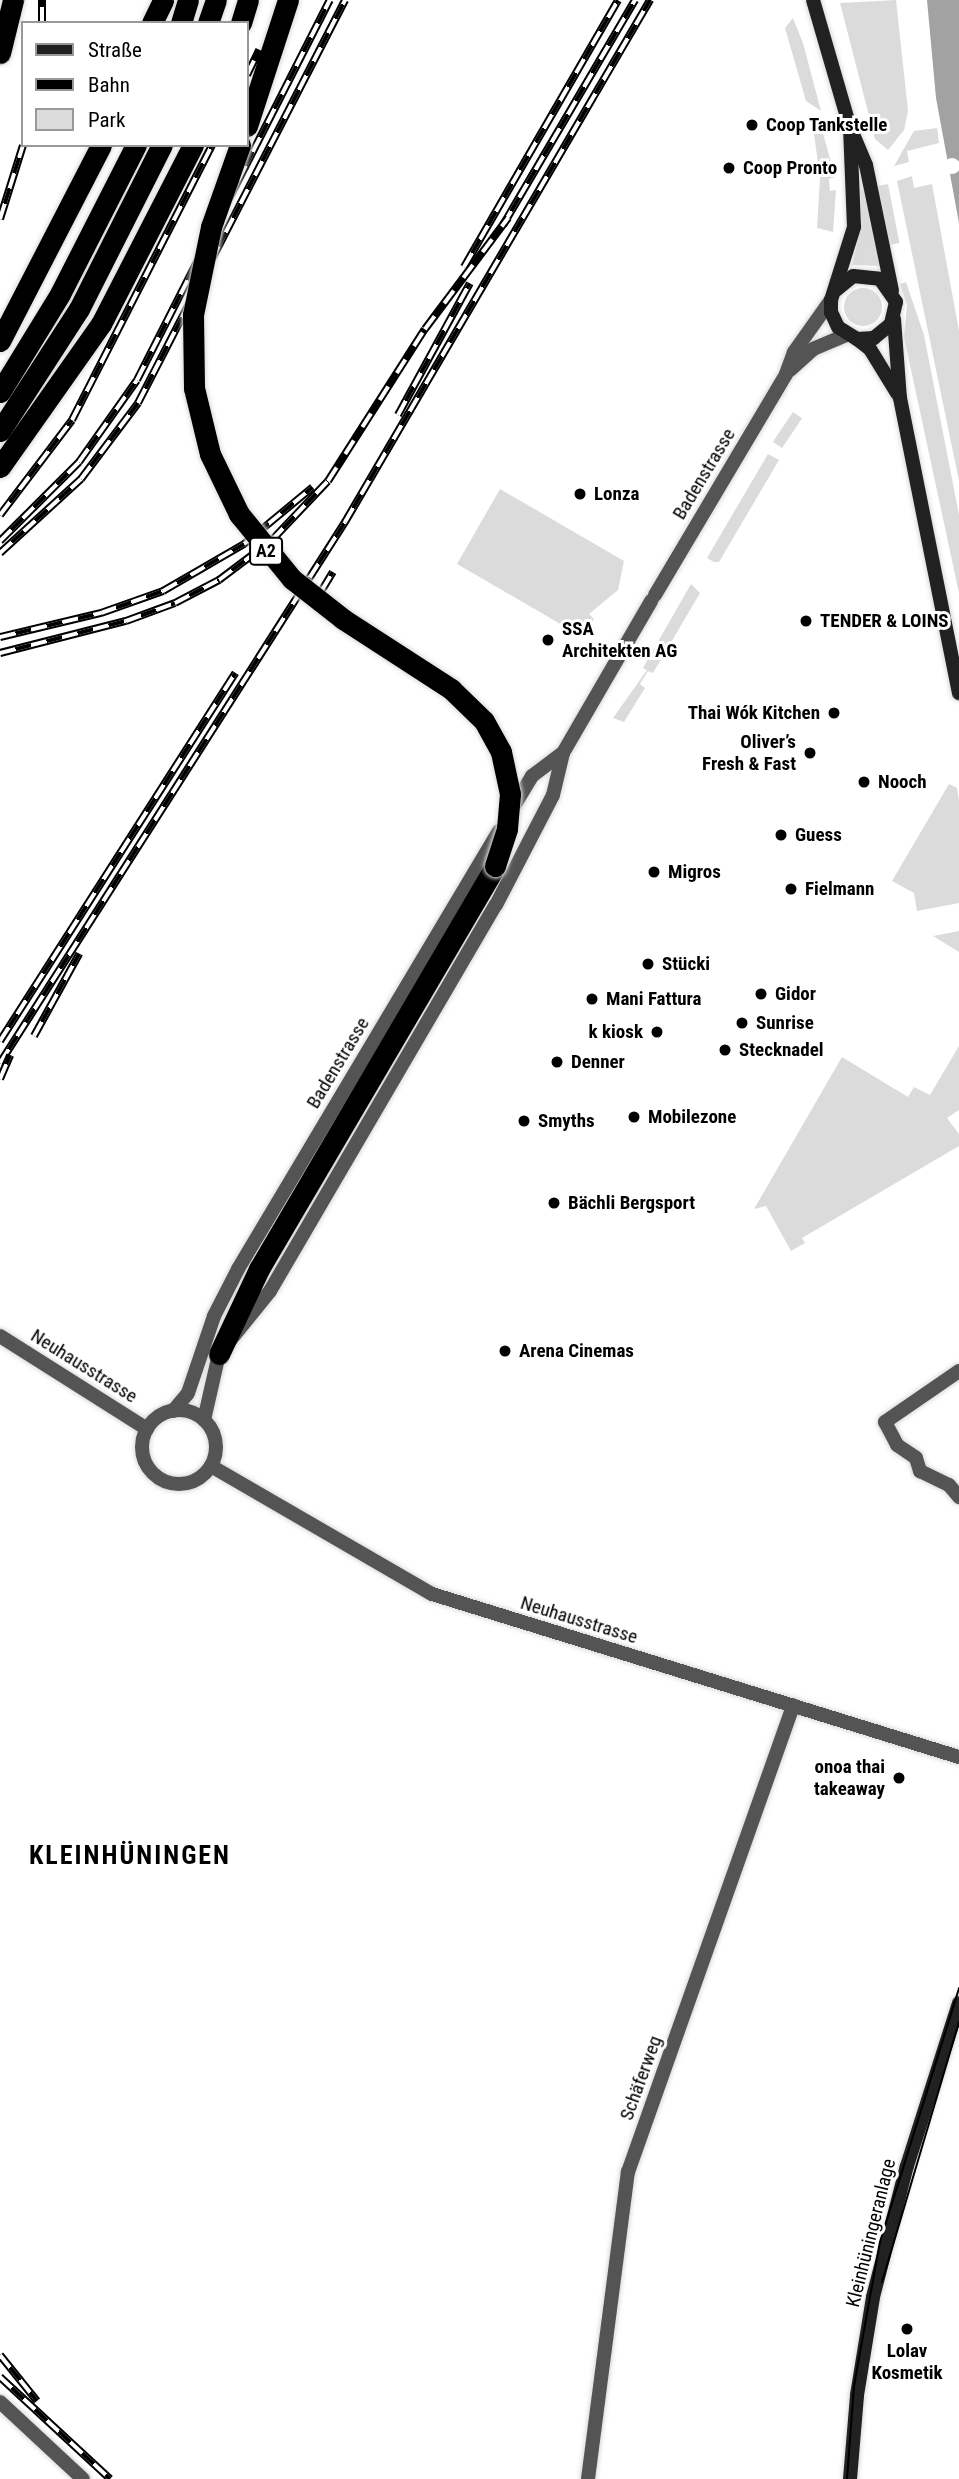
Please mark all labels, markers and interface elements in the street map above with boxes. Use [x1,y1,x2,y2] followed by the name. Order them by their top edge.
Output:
[21,21,248,147] legend
[88,38,142,62] text: Straße
[88,73,130,97] text: Bahn
[88,108,125,132] text: Park
[766,114,888,136] place label: Coop Tankstelle
[744,117,760,133] marker: Coop Tankstelle
[743,157,837,179] place label: Coop Pronto
[721,160,737,176] marker: Coop Pronto
[668,424,740,524] street label: Badenstrasse
[594,483,639,505] place label: Lonza
[572,486,588,502] marker: Lonza
[248,536,284,566] road number: A2
[820,610,949,632] place label: TENDER & LOINS
[798,613,814,629] marker: TENDER & LOINS
[562,618,677,662] place label: SSA Architekten AG
[540,632,556,648] marker: SSA Architekten AG
[688,702,820,724] place label: Thai Wók Kitchen
[826,705,842,721] marker: Thai Wók Kitchen
[702,731,796,775] place label: Oliver’s Fresh & Fast
[802,745,818,761] marker: Oliver’s Fresh & Fast
[878,771,927,793] place label: Nooch
[856,774,872,790] marker: Nooch
[795,824,842,846] place label: Guess
[773,827,789,843] marker: Guess
[668,861,721,883] place label: Migros
[646,864,662,880] marker: Migros
[805,878,874,900] place label: Fielmann
[783,881,799,897] marker: Fielmann
[662,953,710,975] place label: Stücki
[640,956,656,972] marker: Stücki
[775,983,816,1005] place label: Gidor
[753,986,769,1002] marker: Gidor
[606,988,702,1010] place label: Mani Fattura
[584,991,600,1007] marker: Mani Fattura
[756,1012,814,1034] place label: Sunrise
[302,1013,374,1113] street label: Badenstrasse
[734,1015,750,1031] marker: Sunrise
[589,1021,643,1043] place label: k kiosk
[649,1024,665,1040] marker: k kiosk
[739,1039,824,1061] place label: Stecknadel
[717,1042,733,1058] marker: Stecknadel
[571,1051,625,1073] place label: Denner
[549,1054,565,1070] marker: Denner
[648,1106,736,1128] place label: Mobilezone
[626,1109,642,1125] marker: Mobilezone
[538,1110,595,1132] place label: Smyths
[516,1113,532,1129] marker: Smyths
[568,1192,695,1214] place label: Bächli Bergsport
[546,1195,562,1211] marker: Bächli Bergsport
[27,1324,141,1408] street label: Neuhausstrasse
[519,1340,634,1362] place label: Arena Cinemas
[497,1343,513,1359] marker: Arena Cinemas
[518,1591,640,1649] street label: Neuhausstrasse
[814,1756,885,1800] place label: onoa thai takeaway
[891,1770,907,1786] marker: onoa thai takeaway
[31,1840,229,1872] district label: KLEINHÜNINGEN
[615,2033,667,2123] street label: Schäferweg
[842,2156,900,2310] street label: Kleinhüningeranlage
[899,2321,915,2337] marker: Lolav Kosmetik
[871,2340,943,2384] place label: Lolav Kosmetik

